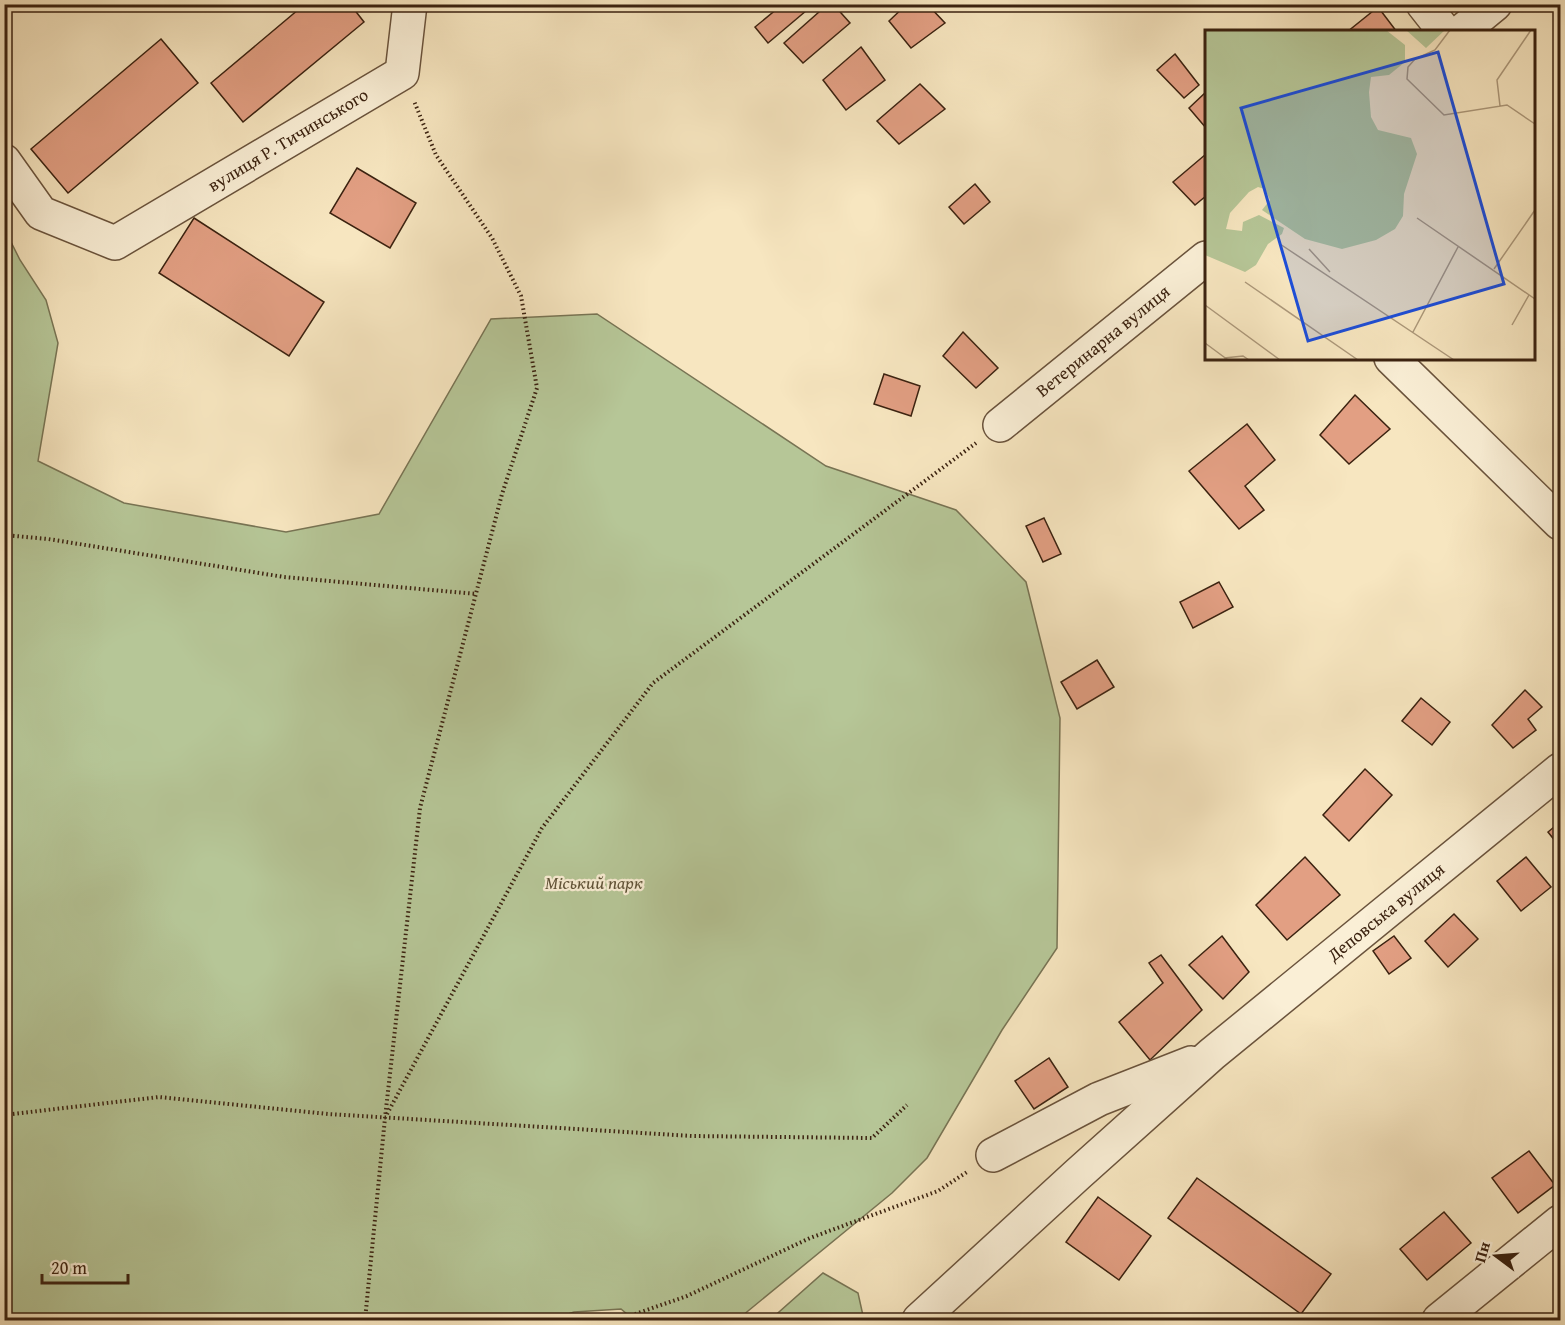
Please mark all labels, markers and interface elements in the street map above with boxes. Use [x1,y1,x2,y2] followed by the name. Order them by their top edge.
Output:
[1205,30,1535,360] inset map
[202,81,373,198] street label: вулиця Р. Тичинського
[1030,278,1176,403] street label: Ветеринарна вулиця
[1320,856,1450,968] street label: Деповська вулиця
[545,869,643,896] park label: Міський парк
[1466,1226,1526,1286] north arrow
[1467,1238,1496,1265] text: Пн
[42,1247,128,1285] scale bar
[51,1254,87,1281] text: 20 m

